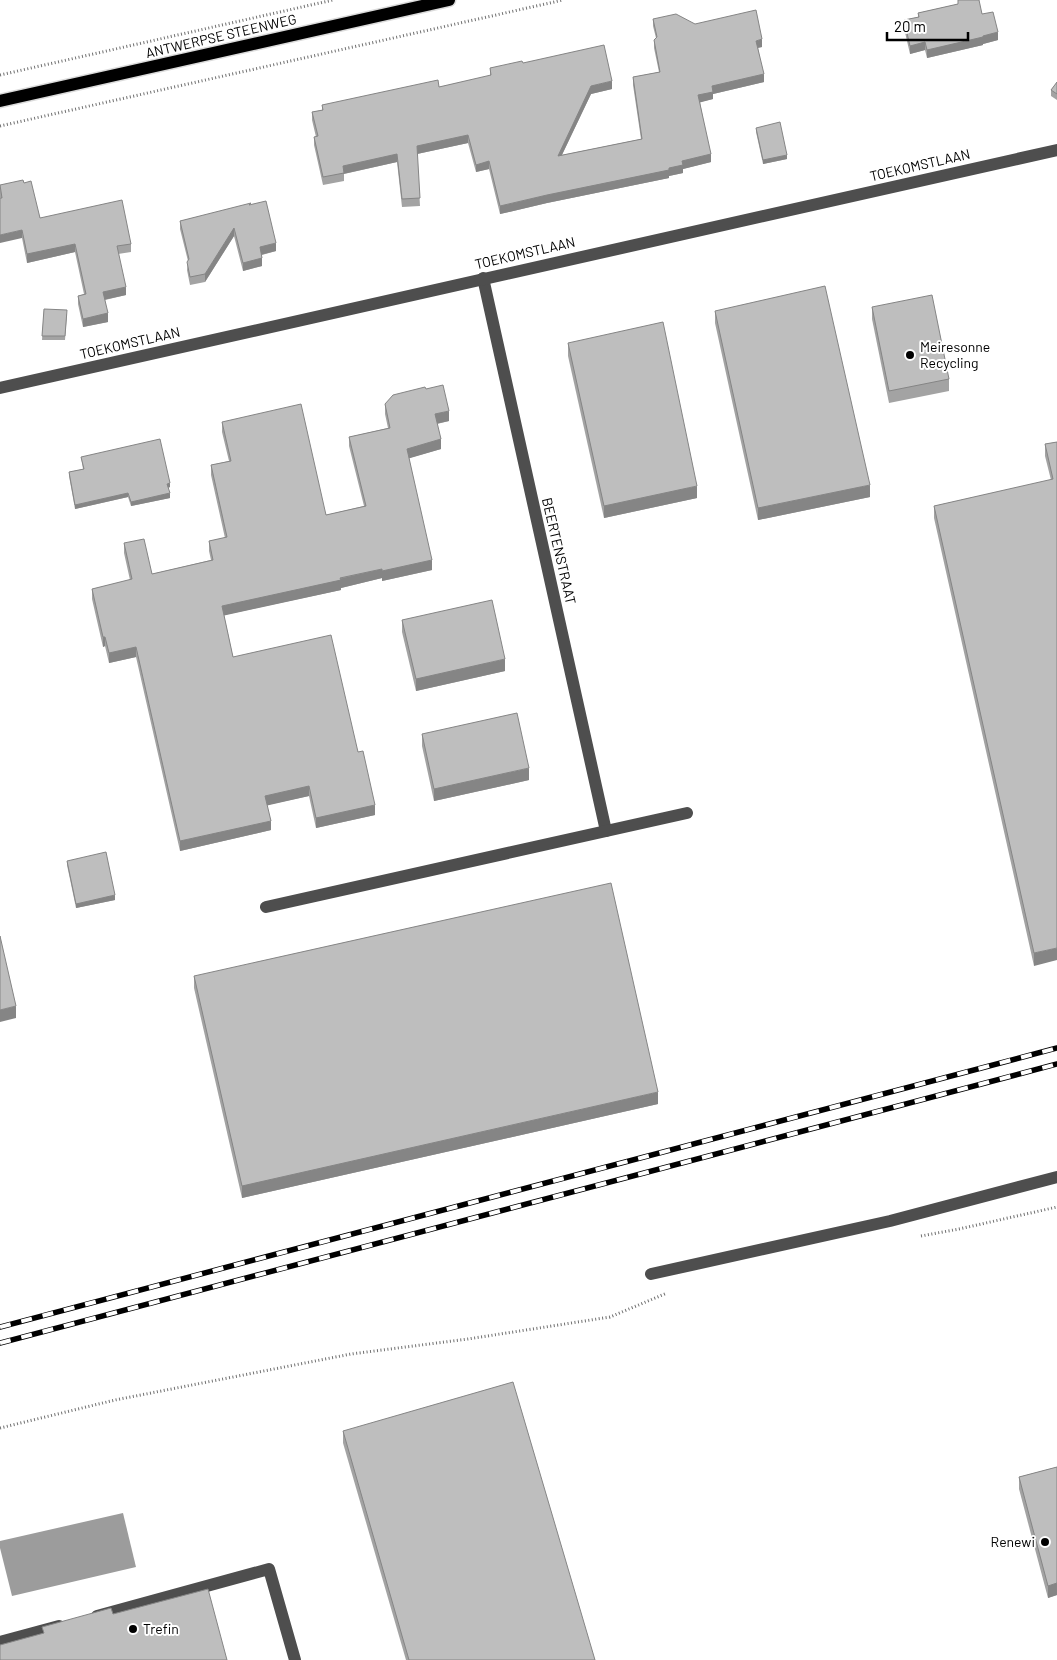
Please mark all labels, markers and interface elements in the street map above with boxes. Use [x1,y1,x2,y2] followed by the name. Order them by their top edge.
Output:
[144,10,298,61] street label: ANTWERPSE STEENWEG
[887,10,968,42] scale bar
[894,17,926,35] text: 20 m
[868,145,972,184] street label: TOEKOMSTLAAN
[473,233,577,272] street label: TOEKOMSTLAAN
[78,323,182,362] street label: TOEKOMSTLAAN
[920,338,990,371] place label: Meiresonne Recycling
[904,349,916,361] marker: Meiresonne Recycling
[539,496,580,606] street label: BEERTENSTRAAT
[991,1533,1035,1550] place label: Renewi
[1039,1536,1051,1548] marker: Renewi
[143,1620,179,1637] place label: Trefin
[127,1623,139,1635] marker: Trefin

